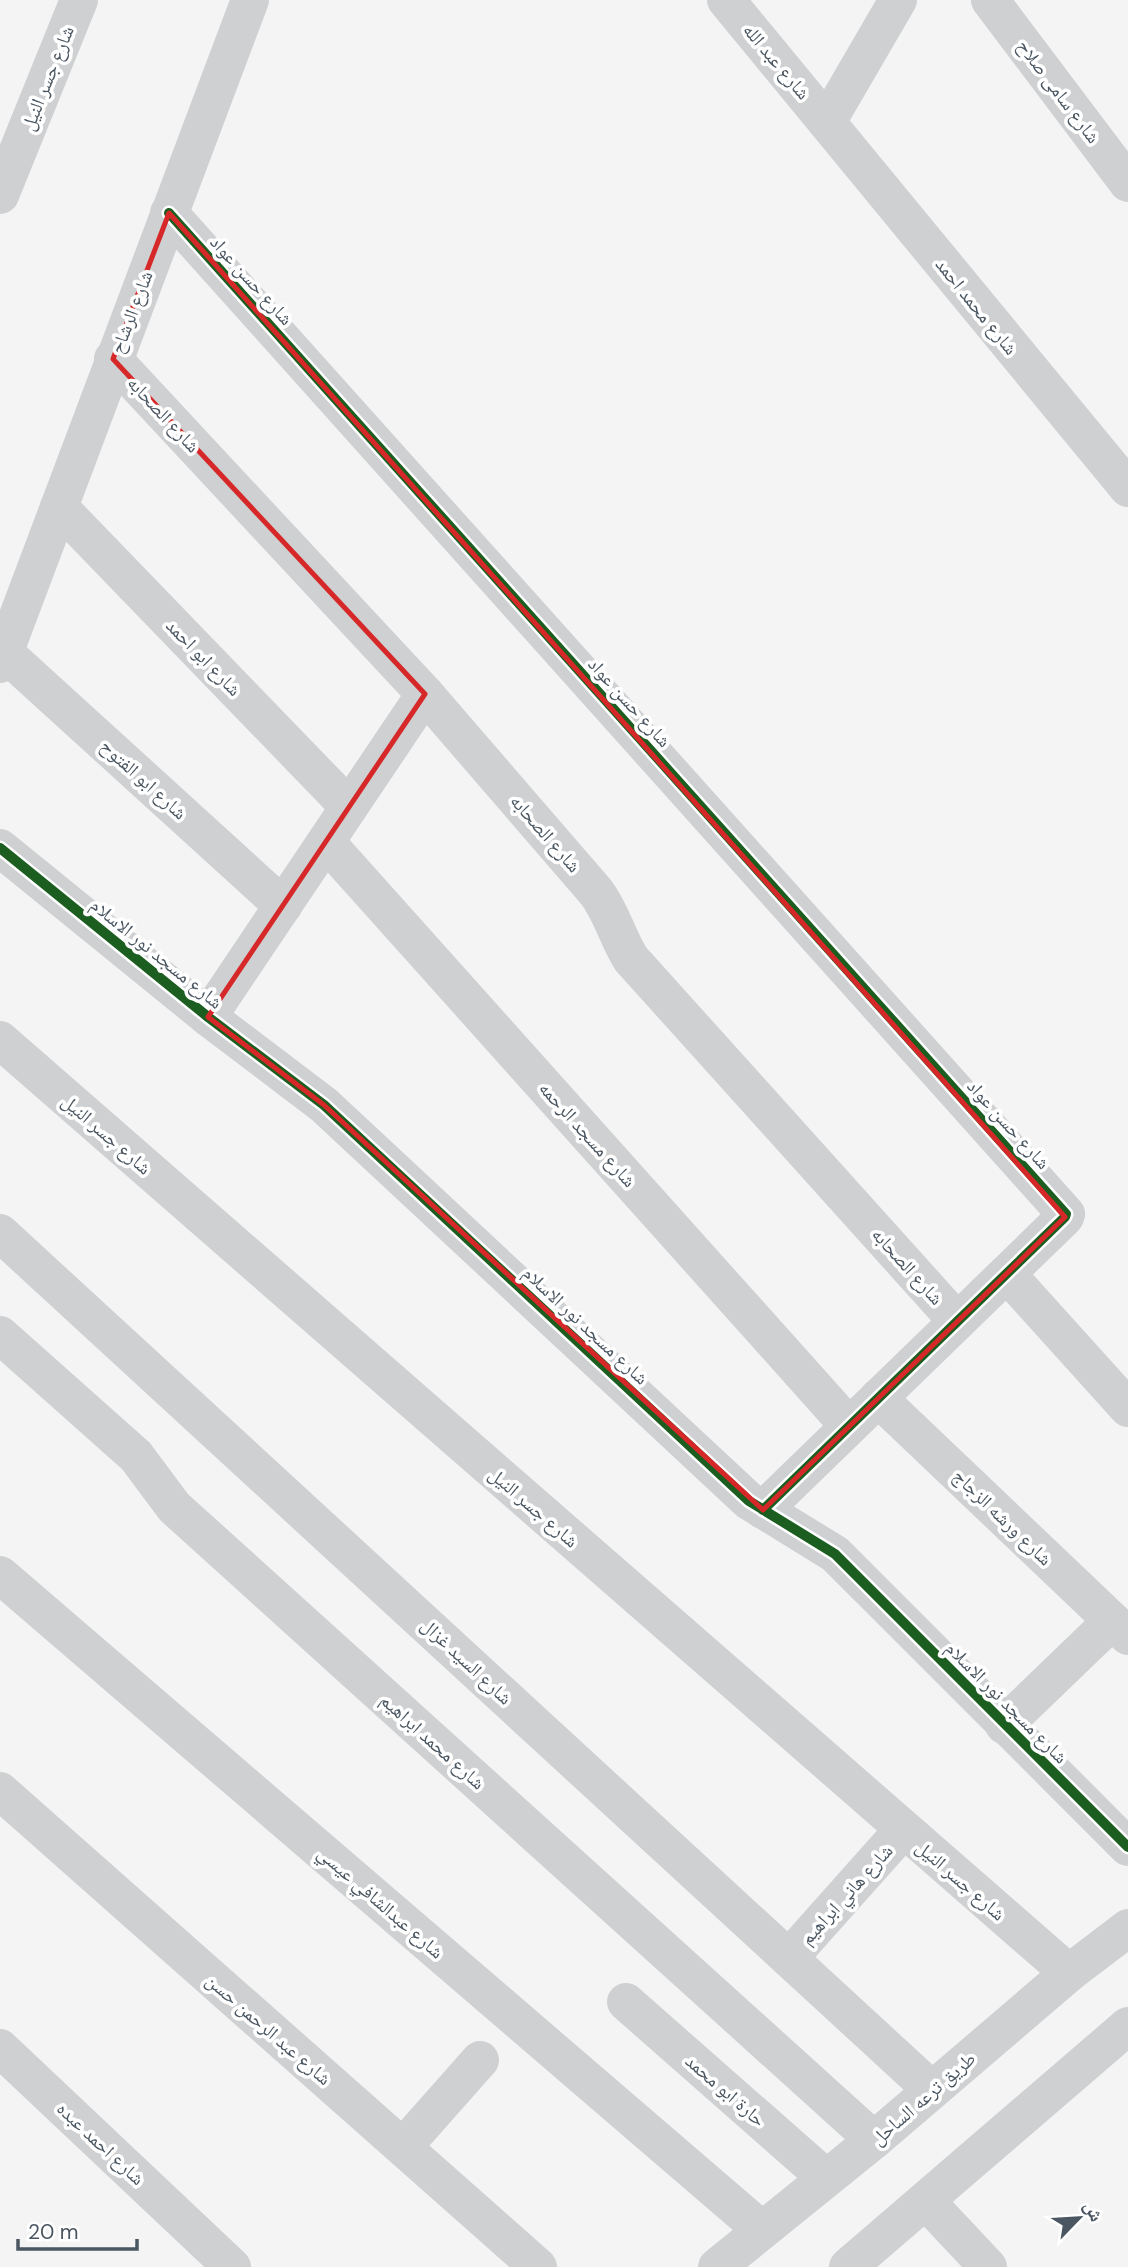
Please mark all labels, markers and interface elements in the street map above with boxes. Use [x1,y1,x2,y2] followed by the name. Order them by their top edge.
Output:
[737,18,816,105] street label: شارع عبد الله
[15,22,80,134] street label: شارع جسر النيل
[1011,34,1106,148] street label: شارع سامى صلاح
[205,230,299,331] street label: شارع حسن عواد
[930,253,1023,360] street label: شارع محمد احمد
[104,267,159,357] street label: شارع الرشاح
[122,371,205,458] street label: شارع الصحابه
[160,613,247,701] street label: شارع ابو احمد
[583,652,677,753] street label: شارع حسن عواد
[95,734,192,825] street label: شارع ابو الفتوح
[505,789,586,878] street label: شارع الصحابه
[85,892,228,1015] street label: شارع مسجد نور الاسلام
[962,1074,1056,1175] street label: شارع حسن عواد
[534,1076,642,1192] street label: شارع مسجد الرحمه
[57,1089,157,1180] street label: شارع جسر النيل
[866,1222,949,1310] street label: شارع الصحابه
[517,1261,654,1391] street label: شارع مسجد نور الاسلام
[484,1462,584,1553] street label: شارع جسر النيل
[948,1464,1058,1571] street label: شارع ورشه الزجاج
[416,1613,518,1710] street label: شارع السيد غزال
[939,1636,1073,1770] street label: شارع مسجد نور الاسلام
[375,1688,490,1795] street label: شارع محمد ابراهيم
[911,1835,1011,1926] street label: شارع جسر النيل
[794,1839,900,1952] street label: شارع هاني ابراهيم
[310,1841,449,1966] street label: شارع عبدالشافي عيسي
[201,1968,337,2091] street label: شارع عبد الرحمن حسن
[866,2046,981,2151] street label: طريق ترعه الساحل
[680,2048,771,2132] street label: حارة ابو محمد
[51,2096,150,2191] street label: شارع احمد عبده
[1044,2183,1114,2253] north arrow
[1078,2197,1110,2225] text: ش
[18,2208,136,2252] scale bar
[28,2218,79,2246] text: 20 m

